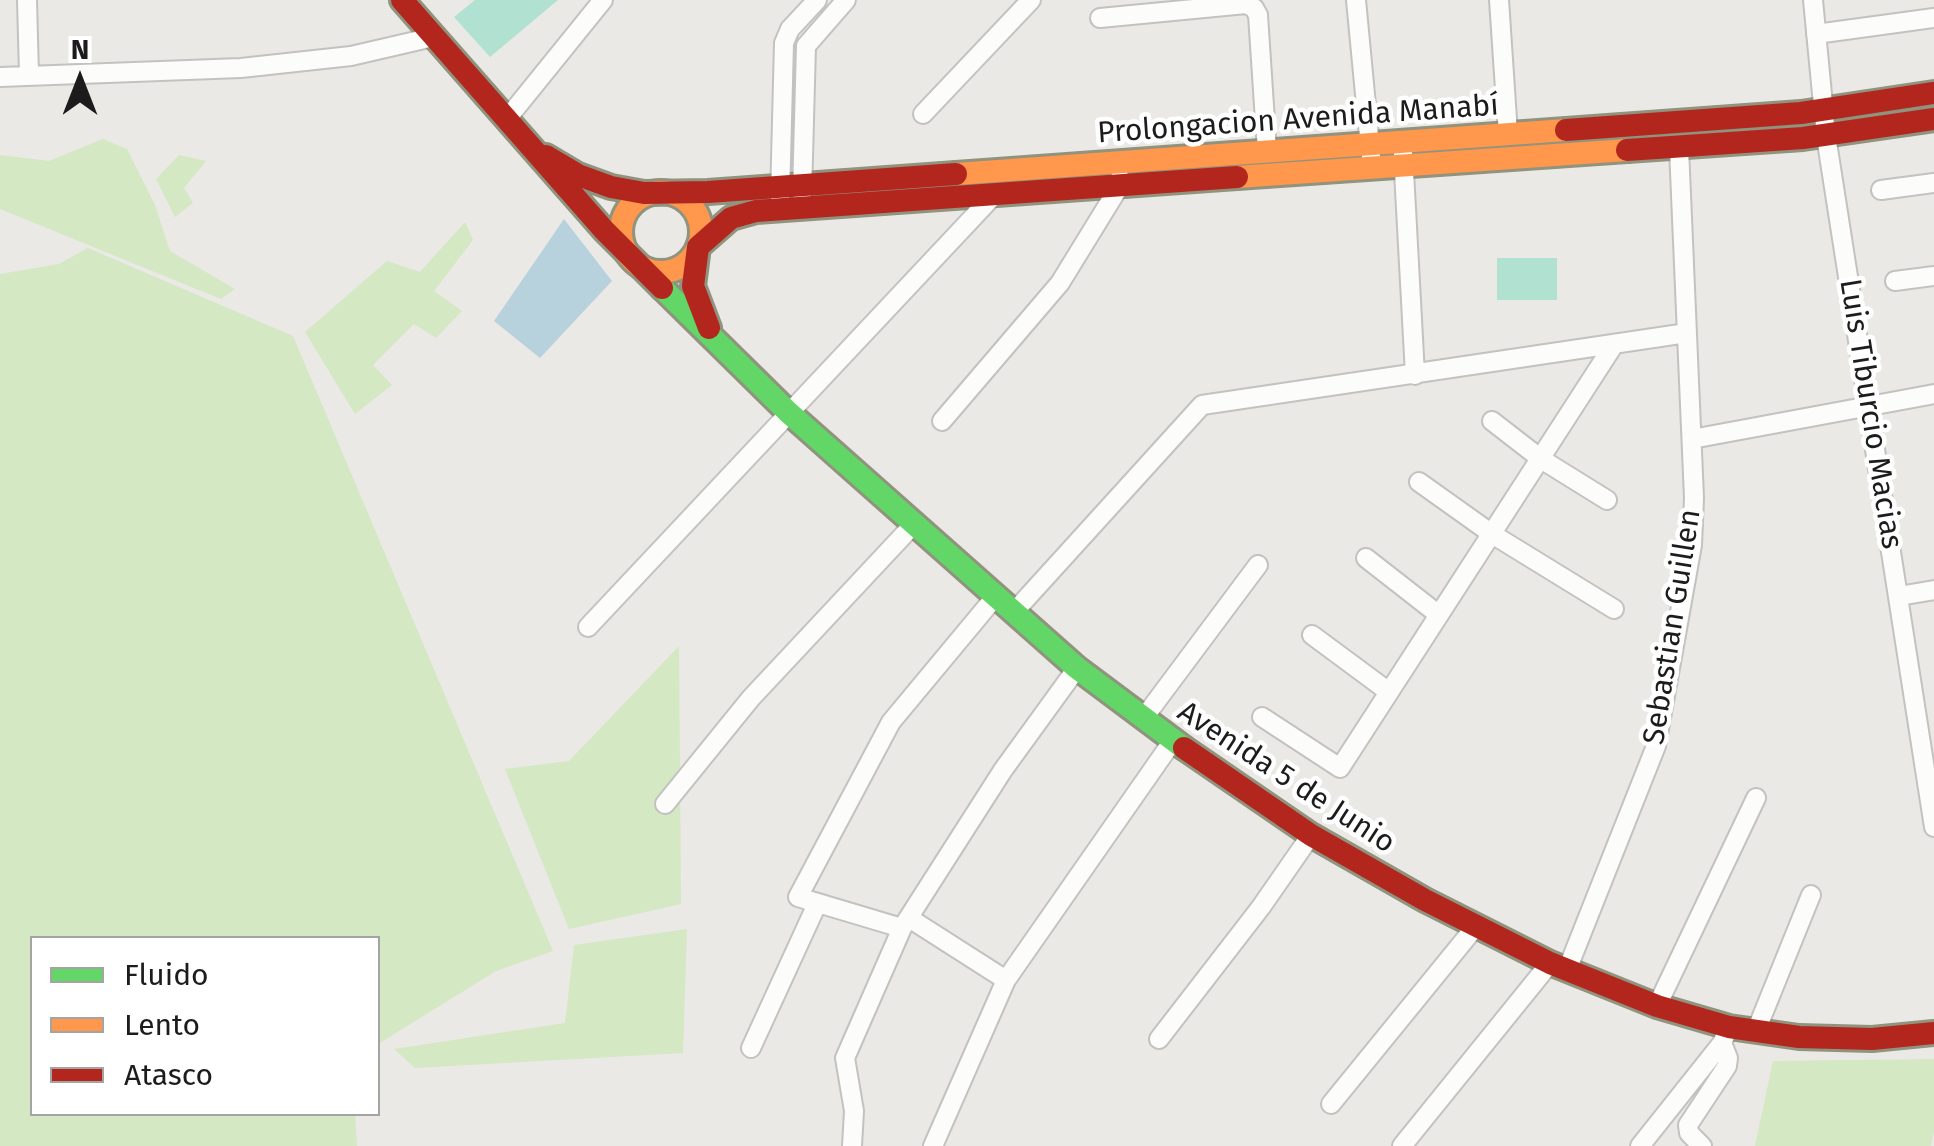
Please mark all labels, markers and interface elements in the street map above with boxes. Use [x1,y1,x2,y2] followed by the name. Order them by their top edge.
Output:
[30,30,130,130] north arrow
[71,33,89,66] text: N
[1096,88,1500,152] street label: Prolongacion Avenida Manabí
[1831,276,1909,552] street label: Luis Tiburcio Macias
[1637,507,1709,747] street label: Sebastian Guillen
[1171,694,1401,862] street label: Avenida 5 de Junio
[30,936,380,1116] legend
[124,957,209,993] text: Fluido
[124,1007,200,1043] text: Lento
[124,1057,213,1093] text: Atasco

